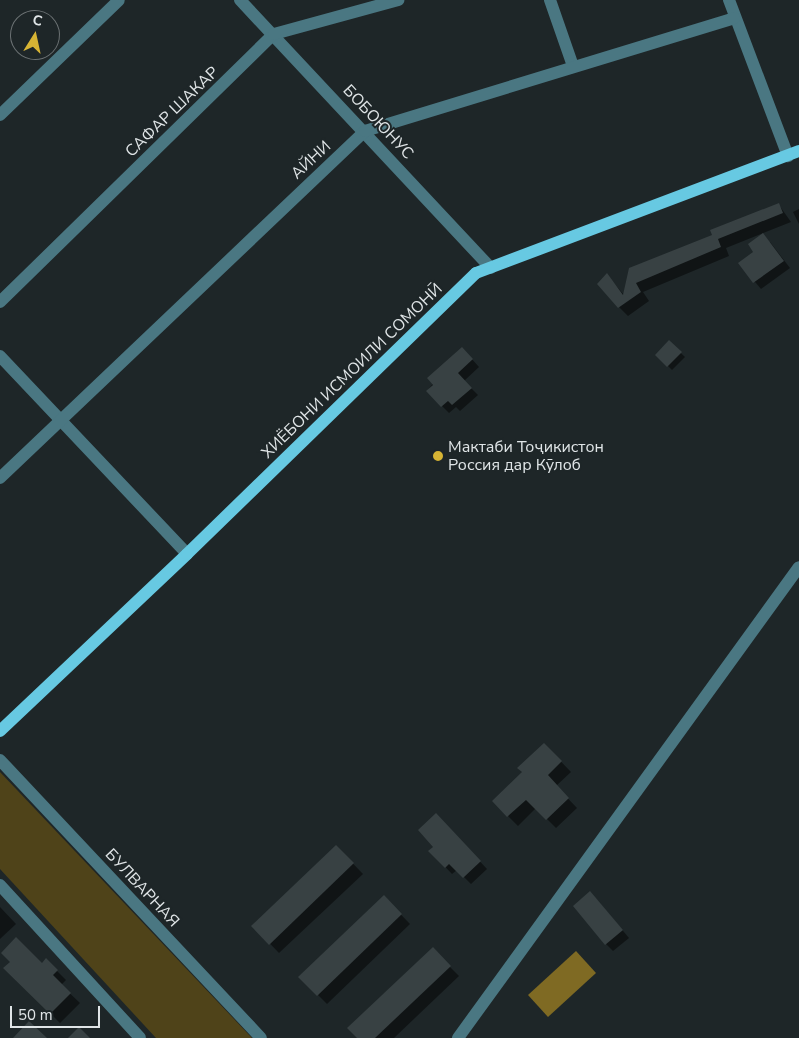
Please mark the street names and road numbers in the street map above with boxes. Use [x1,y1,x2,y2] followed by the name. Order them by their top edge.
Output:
[122,63,222,161] street label: САФАР ШАКАР
[339,81,417,163] street label: БОБОЮНУС
[287,137,335,183] street label: АЙНИ
[258,279,446,463] street label: ХИЁБОНИ ИСМОИЛИ СОМОНӢ
[101,845,183,931] street label: БУЛВАРНАЯ

